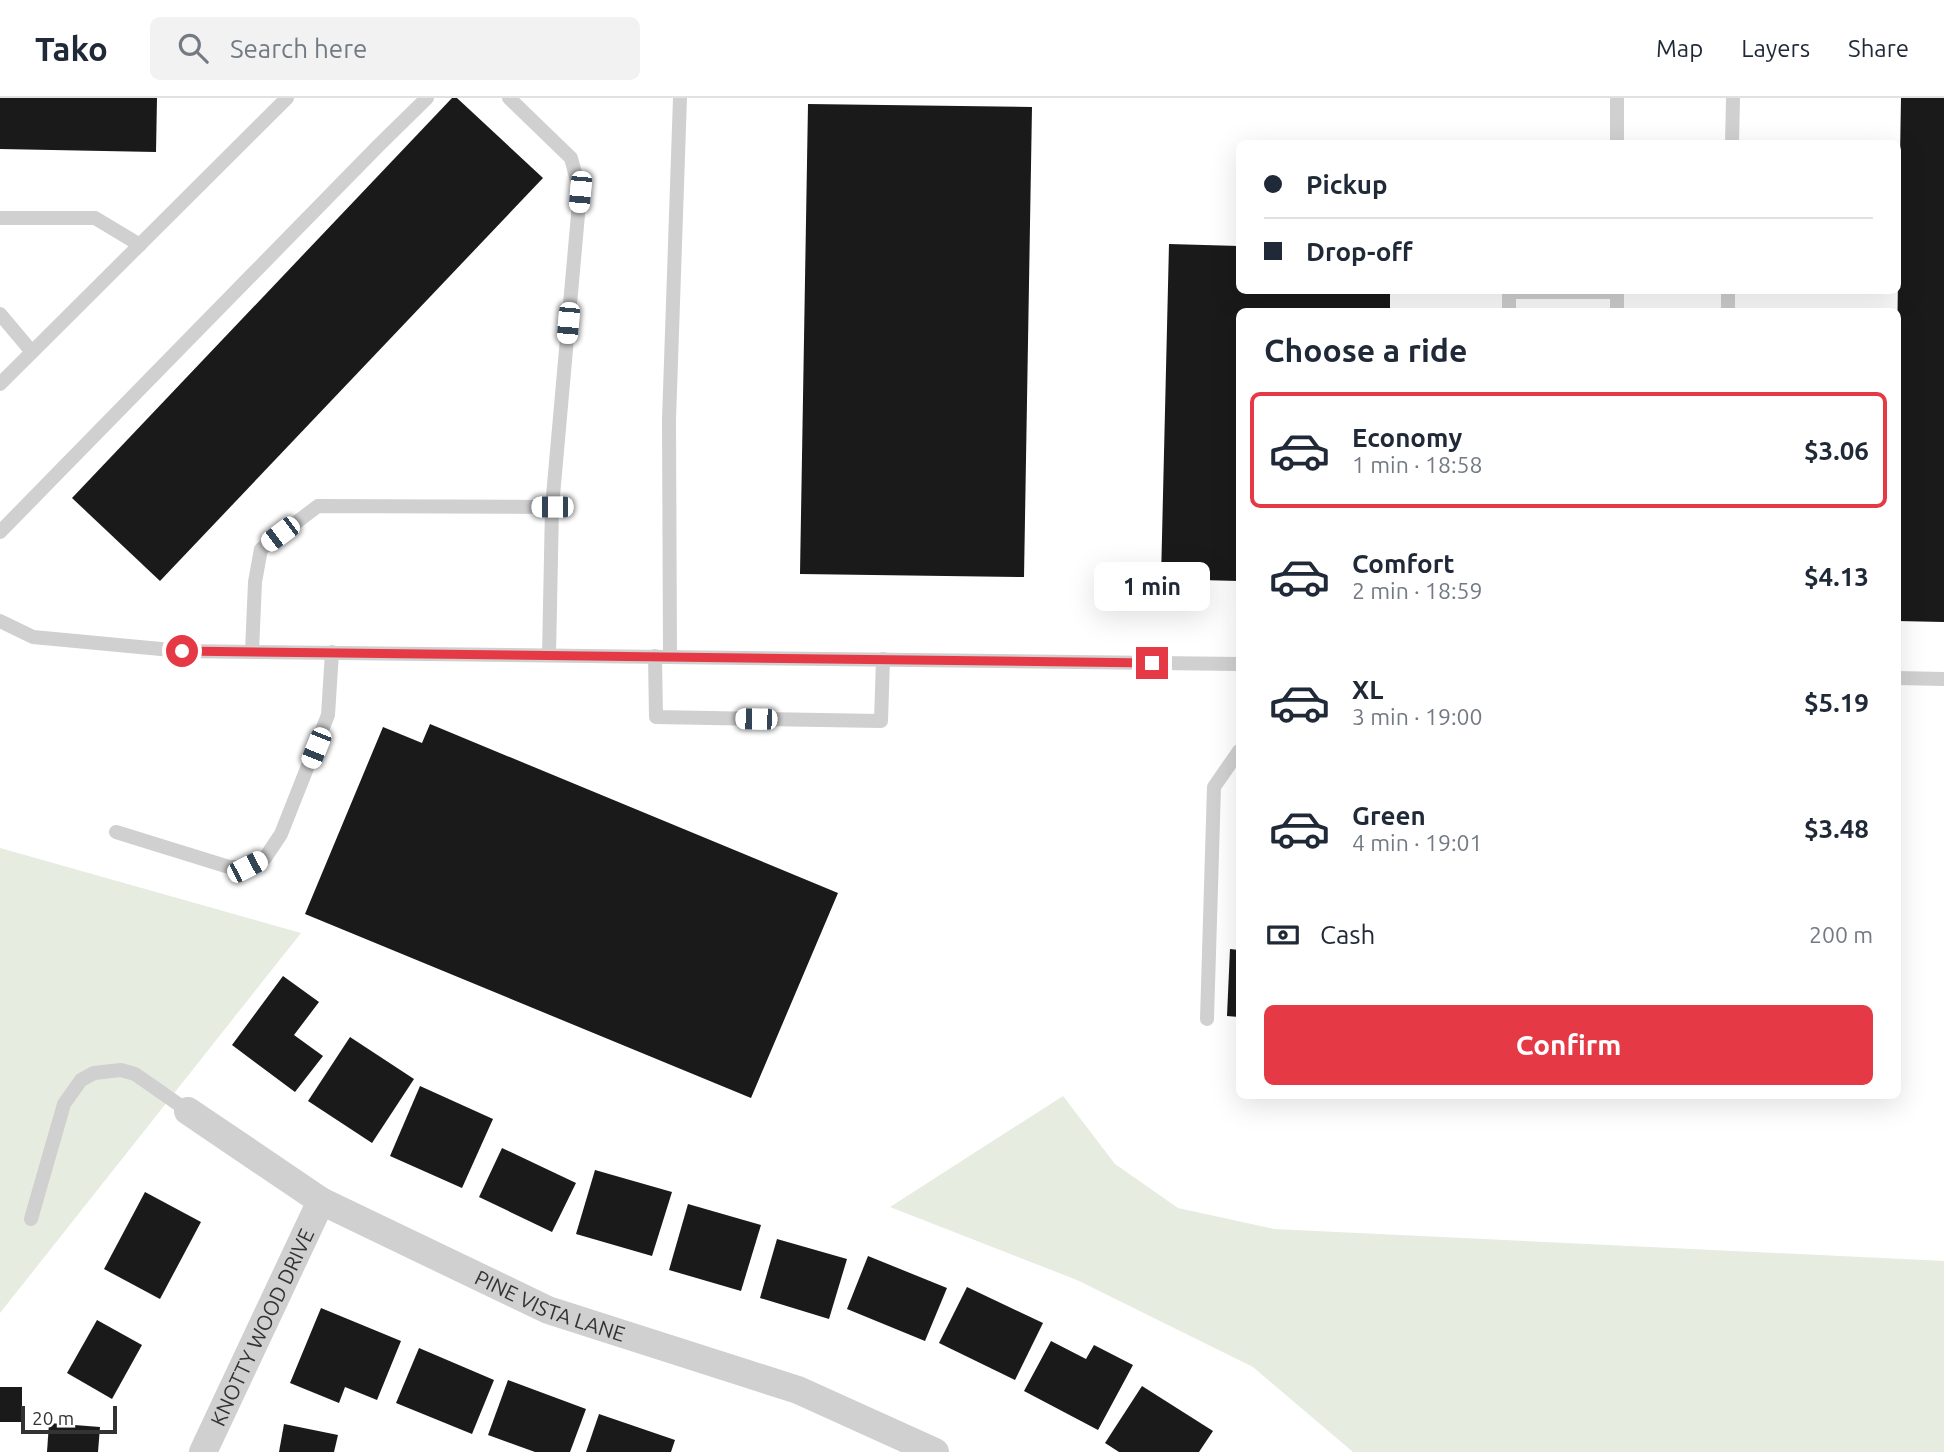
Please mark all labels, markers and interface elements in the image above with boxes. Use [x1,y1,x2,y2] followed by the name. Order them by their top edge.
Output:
[150,17,640,80] search box
[174,29,212,67] icon: search
[35,30,108,67] text: Tako
[230,34,367,63] text: Search here
[1656,35,1703,62] text: Map
[1741,35,1810,62] text: Layers
[1848,35,1909,62] text: Share
[568,170,593,214] car
[1306,170,1388,199] text: Pickup
[1306,237,1413,266] text: Drop-off
[556,301,581,345] car
[1264,332,1467,368] text: Choose a ride
[1268,419,1331,482] icon: car
[1352,423,1462,452] text: Economy
[1804,436,1869,465] text: $3.06
[1352,452,1483,477] text: 1 min · 18:58
[532,497,574,518] car
[257,513,304,555] car
[1268,545,1331,608] icon: car
[1352,549,1455,578] text: Comfort
[1094,561,1210,610] callout: 1 min
[1804,562,1869,591] text: $4.13
[1123,574,1181,599] text: 1 min
[1352,578,1483,603] text: 2 min · 18:59
[166,635,198,667] route start
[1136,647,1168,679] route end
[1268,671,1331,734] icon: car
[1352,675,1383,704] text: XL
[1804,688,1869,717] text: $5.19
[1352,704,1483,729] text: 3 min · 19:00
[735,708,778,730] car
[299,725,334,771] car
[1268,797,1331,860] icon: car
[1352,801,1426,830] text: Green
[1804,814,1869,843] text: $3.48
[1352,830,1483,855] text: 4 min · 19:01
[224,848,271,886] car
[1264,916,1302,954] icon: cash
[1320,920,1375,949] text: Cash
[1809,922,1873,947] text: 200 m
[1264,1005,1873,1085] button: Confirm
[205,1225,318,1430] street label: KNOTTY WOOD DRIVE
[471,1265,628,1346] street label: PINE VISTA LANE
[21,1403,117,1435] scale bar
[32,1407,74,1429] text: 20 m

